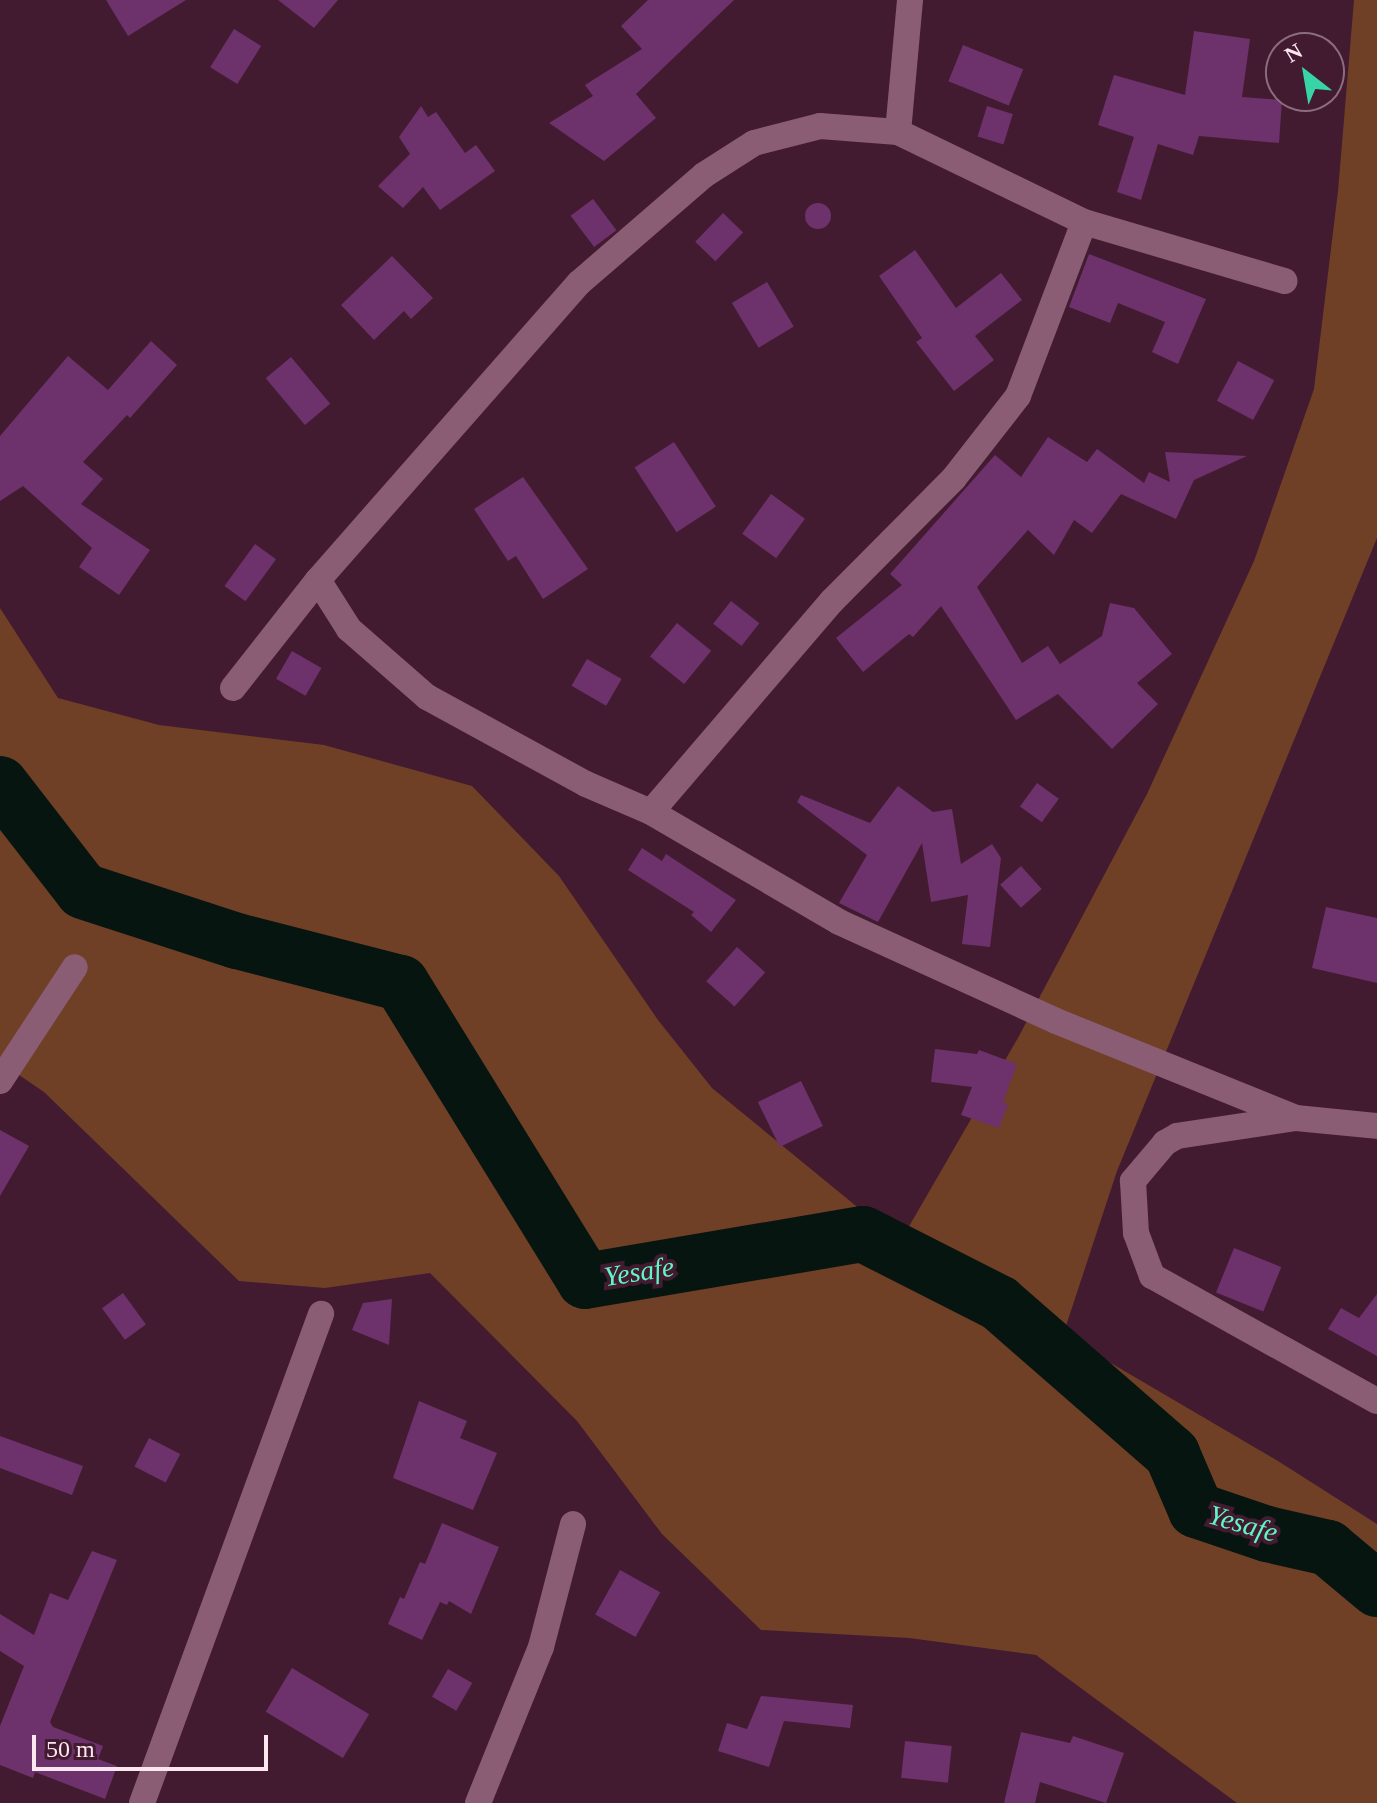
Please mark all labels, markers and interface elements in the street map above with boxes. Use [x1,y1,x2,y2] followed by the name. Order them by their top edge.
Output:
[1265,32,1345,112] north arrow
[1280,38,1307,68] text: N
[602,1250,676,1294] water label: Yesafe
[1204,1498,1282,1550] water label: Yesafe
[36,1719,272,1769] scale bar
[46,1736,95,1762] text: 50 m

